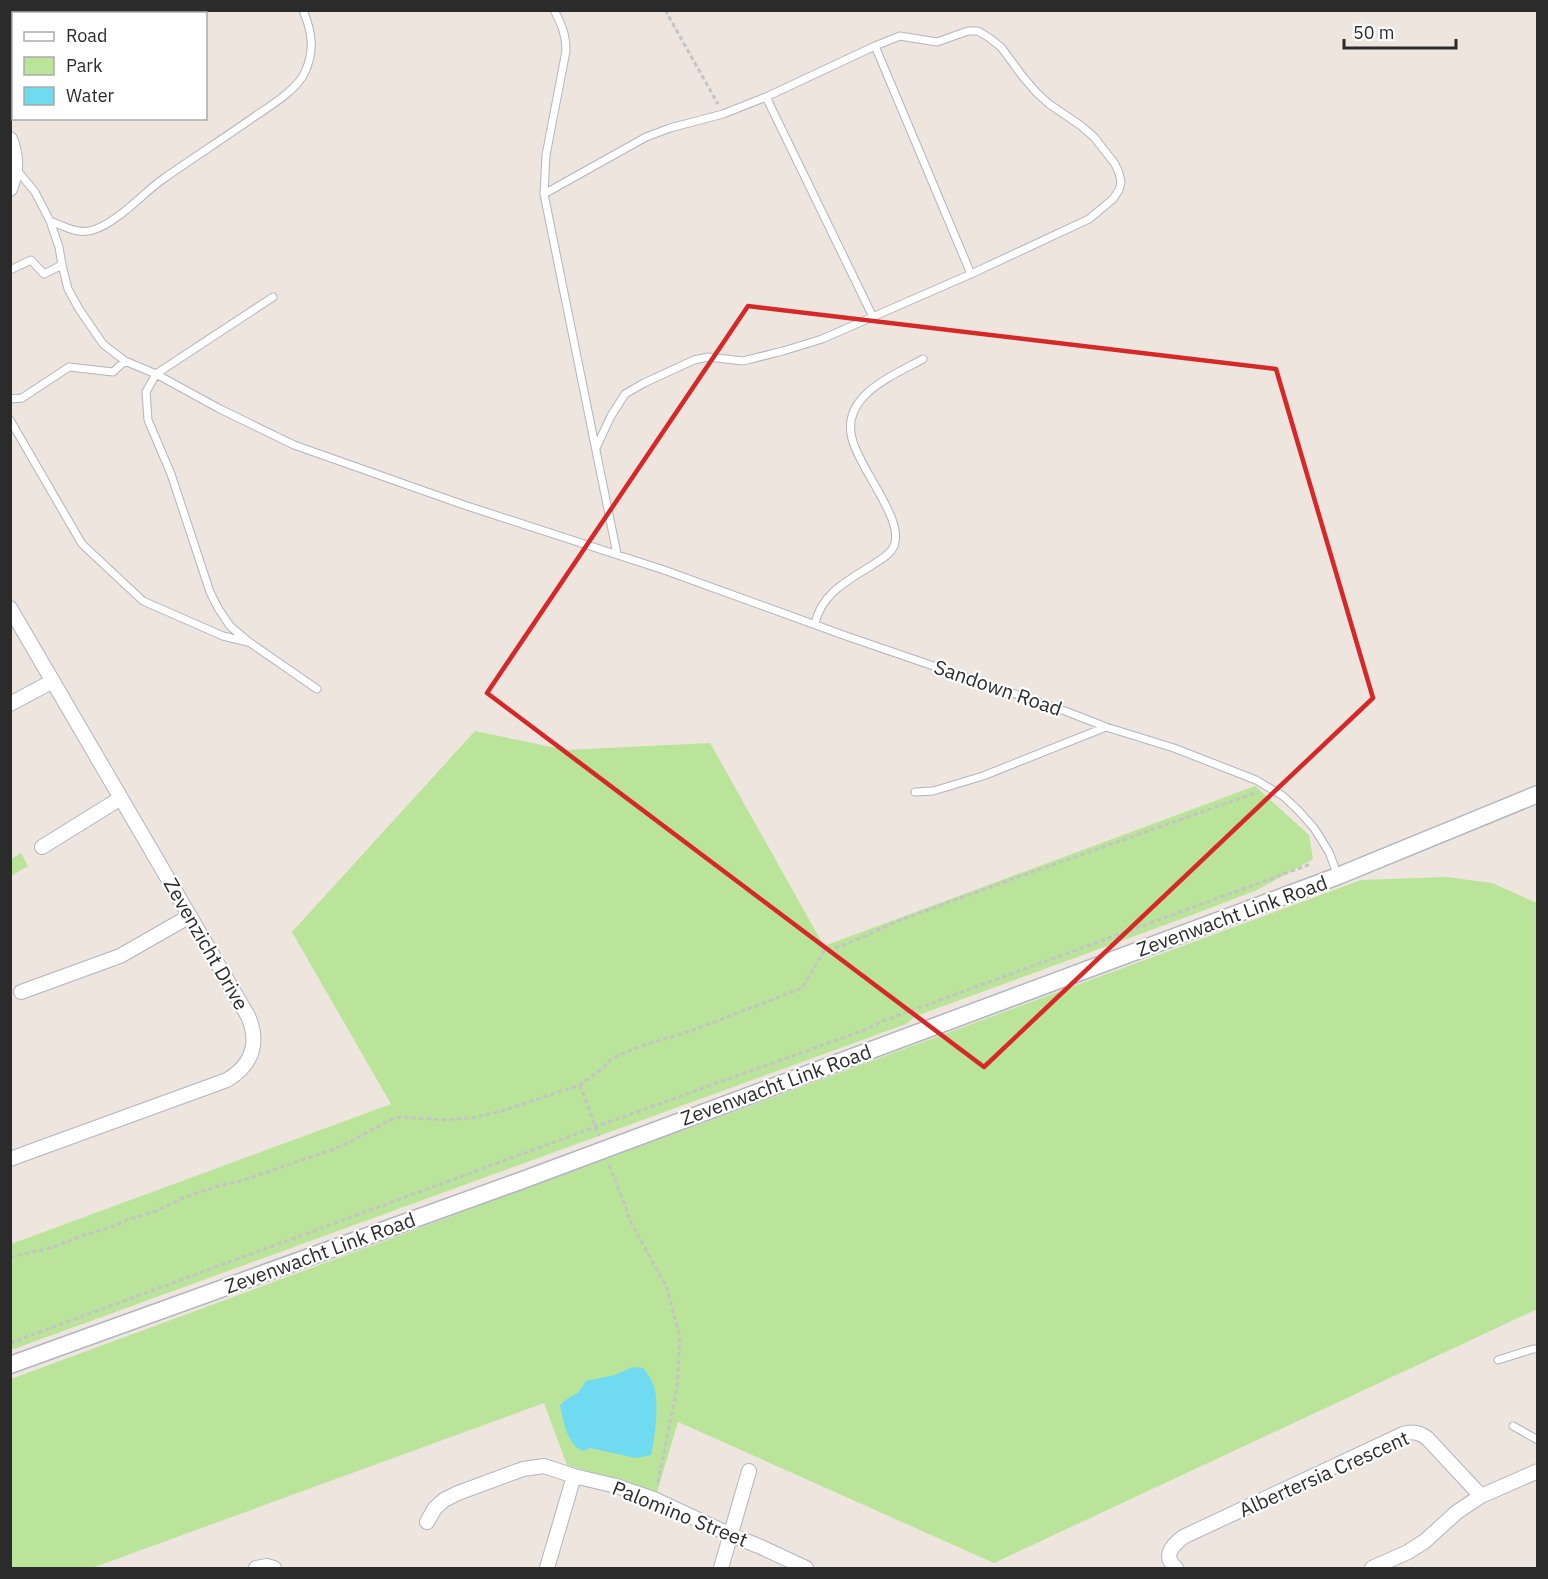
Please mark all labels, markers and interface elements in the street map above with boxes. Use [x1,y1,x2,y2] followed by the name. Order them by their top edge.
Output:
[12,12,207,120] legend
[1344,12,1456,50] scale bar
[1353,21,1395,44] text: 50 m
[66,24,107,47] text: Road
[66,54,103,77] text: Park
[66,84,115,107] text: Water
[931,653,1066,722] street label: Sandown Road
[1133,868,1331,963] street label: Zevenwacht Link Road
[158,873,255,1015] street label: Zevenzicht Drive
[677,1037,875,1132] street label: Zevenwacht Link Road
[221,1205,419,1300] street label: Zevenwacht Link Road
[1235,1424,1413,1523] street label: Albertersia Crescent
[608,1474,752,1553] street label: Palomino Street

